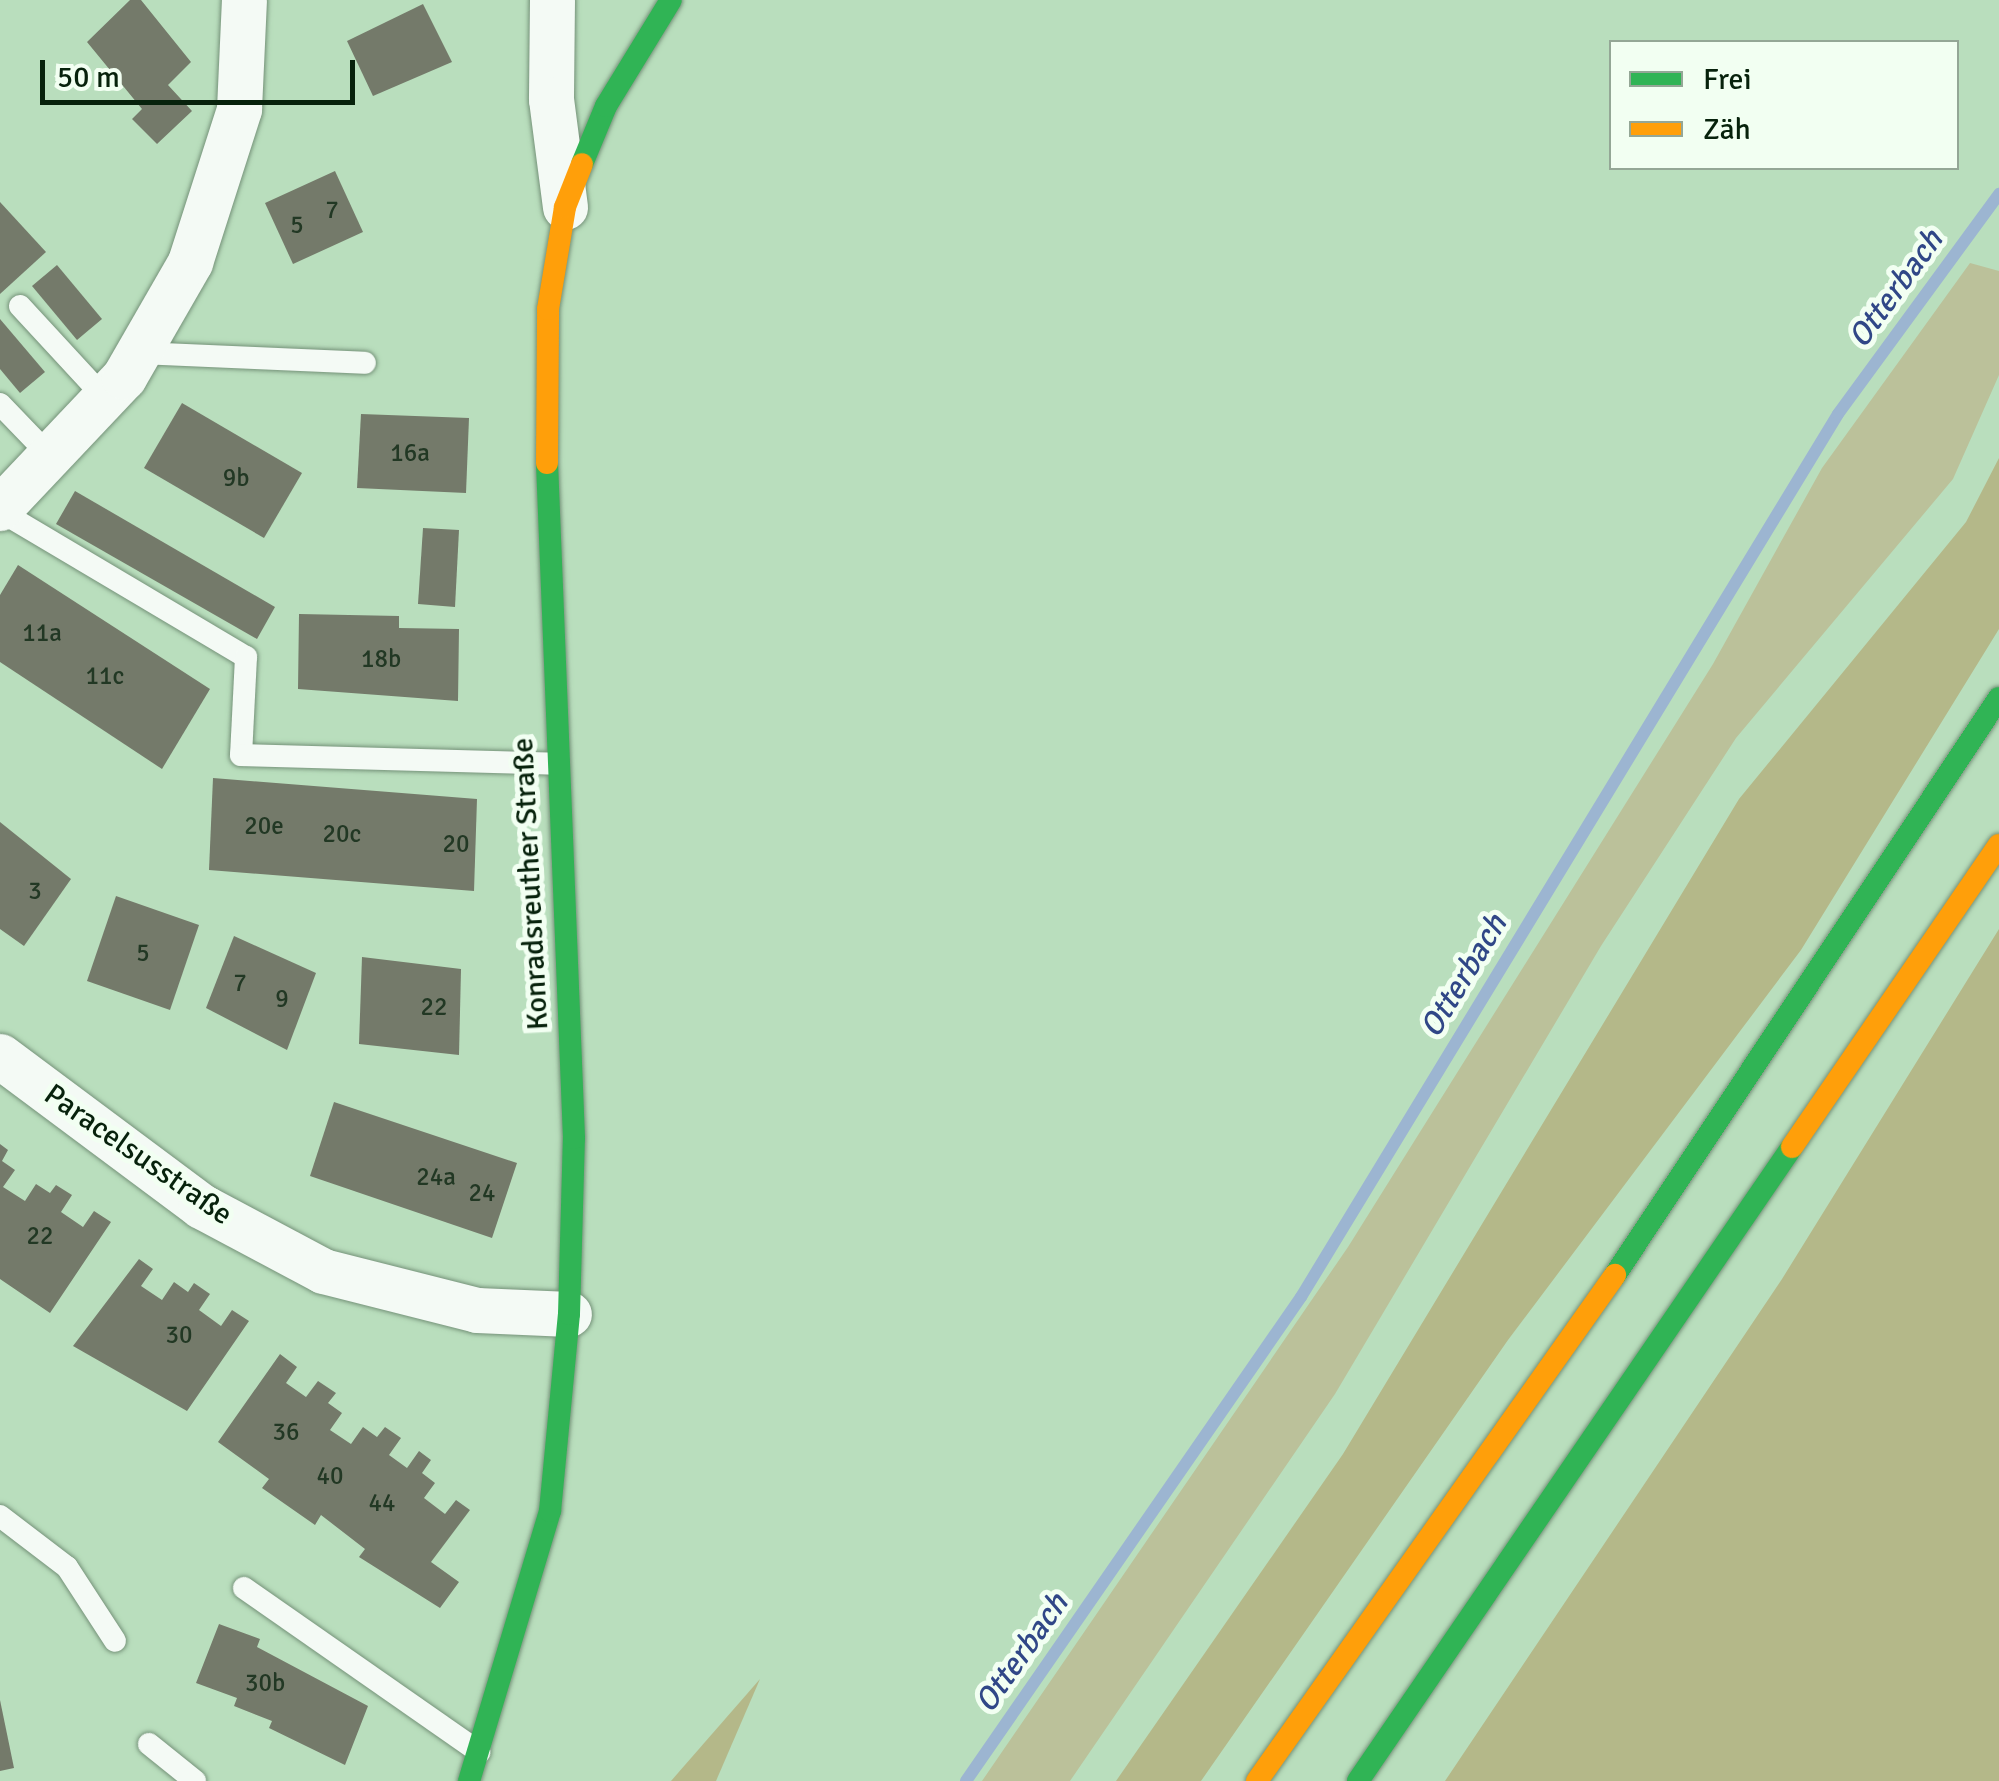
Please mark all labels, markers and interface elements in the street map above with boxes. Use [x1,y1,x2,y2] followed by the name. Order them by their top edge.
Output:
[45,40,360,102] scale bar
[1609,40,1959,170] legend
[57,59,120,96] text: 50 m
[1703,61,1752,98] text: Frei
[1703,111,1751,148] text: Zäh
[325,195,339,225] house number: 7
[290,210,304,240] house number: 5
[1840,223,1952,355] water label: Otterbach
[390,438,430,468] house number: 16a
[223,463,249,493] house number: 9b
[22,618,62,648] house number: 11a
[361,644,401,674] house number: 18b
[86,661,124,691] house number: 11c
[505,737,557,1031] street label: Konradsreuther Straße
[244,811,284,841] house number: 20e
[323,819,361,849] house number: 20c
[443,829,469,859] house number: 20
[28,876,42,906] house number: 3
[1412,908,1516,1044] water label: Otterbach
[136,938,150,968] house number: 5
[233,968,247,998] house number: 7
[275,984,289,1014] house number: 9
[421,992,447,1022] house number: 22
[37,1077,239,1233] street label: Paracelsusstraße
[416,1162,456,1192] house number: 24a
[469,1178,495,1208] house number: 24
[27,1221,53,1251] house number: 22
[166,1320,192,1350] house number: 30
[273,1417,299,1447] house number: 36
[317,1461,343,1491] house number: 40
[369,1488,395,1518] house number: 44
[967,1586,1077,1720] water label: Otterbach
[245,1668,285,1698] house number: 30b

